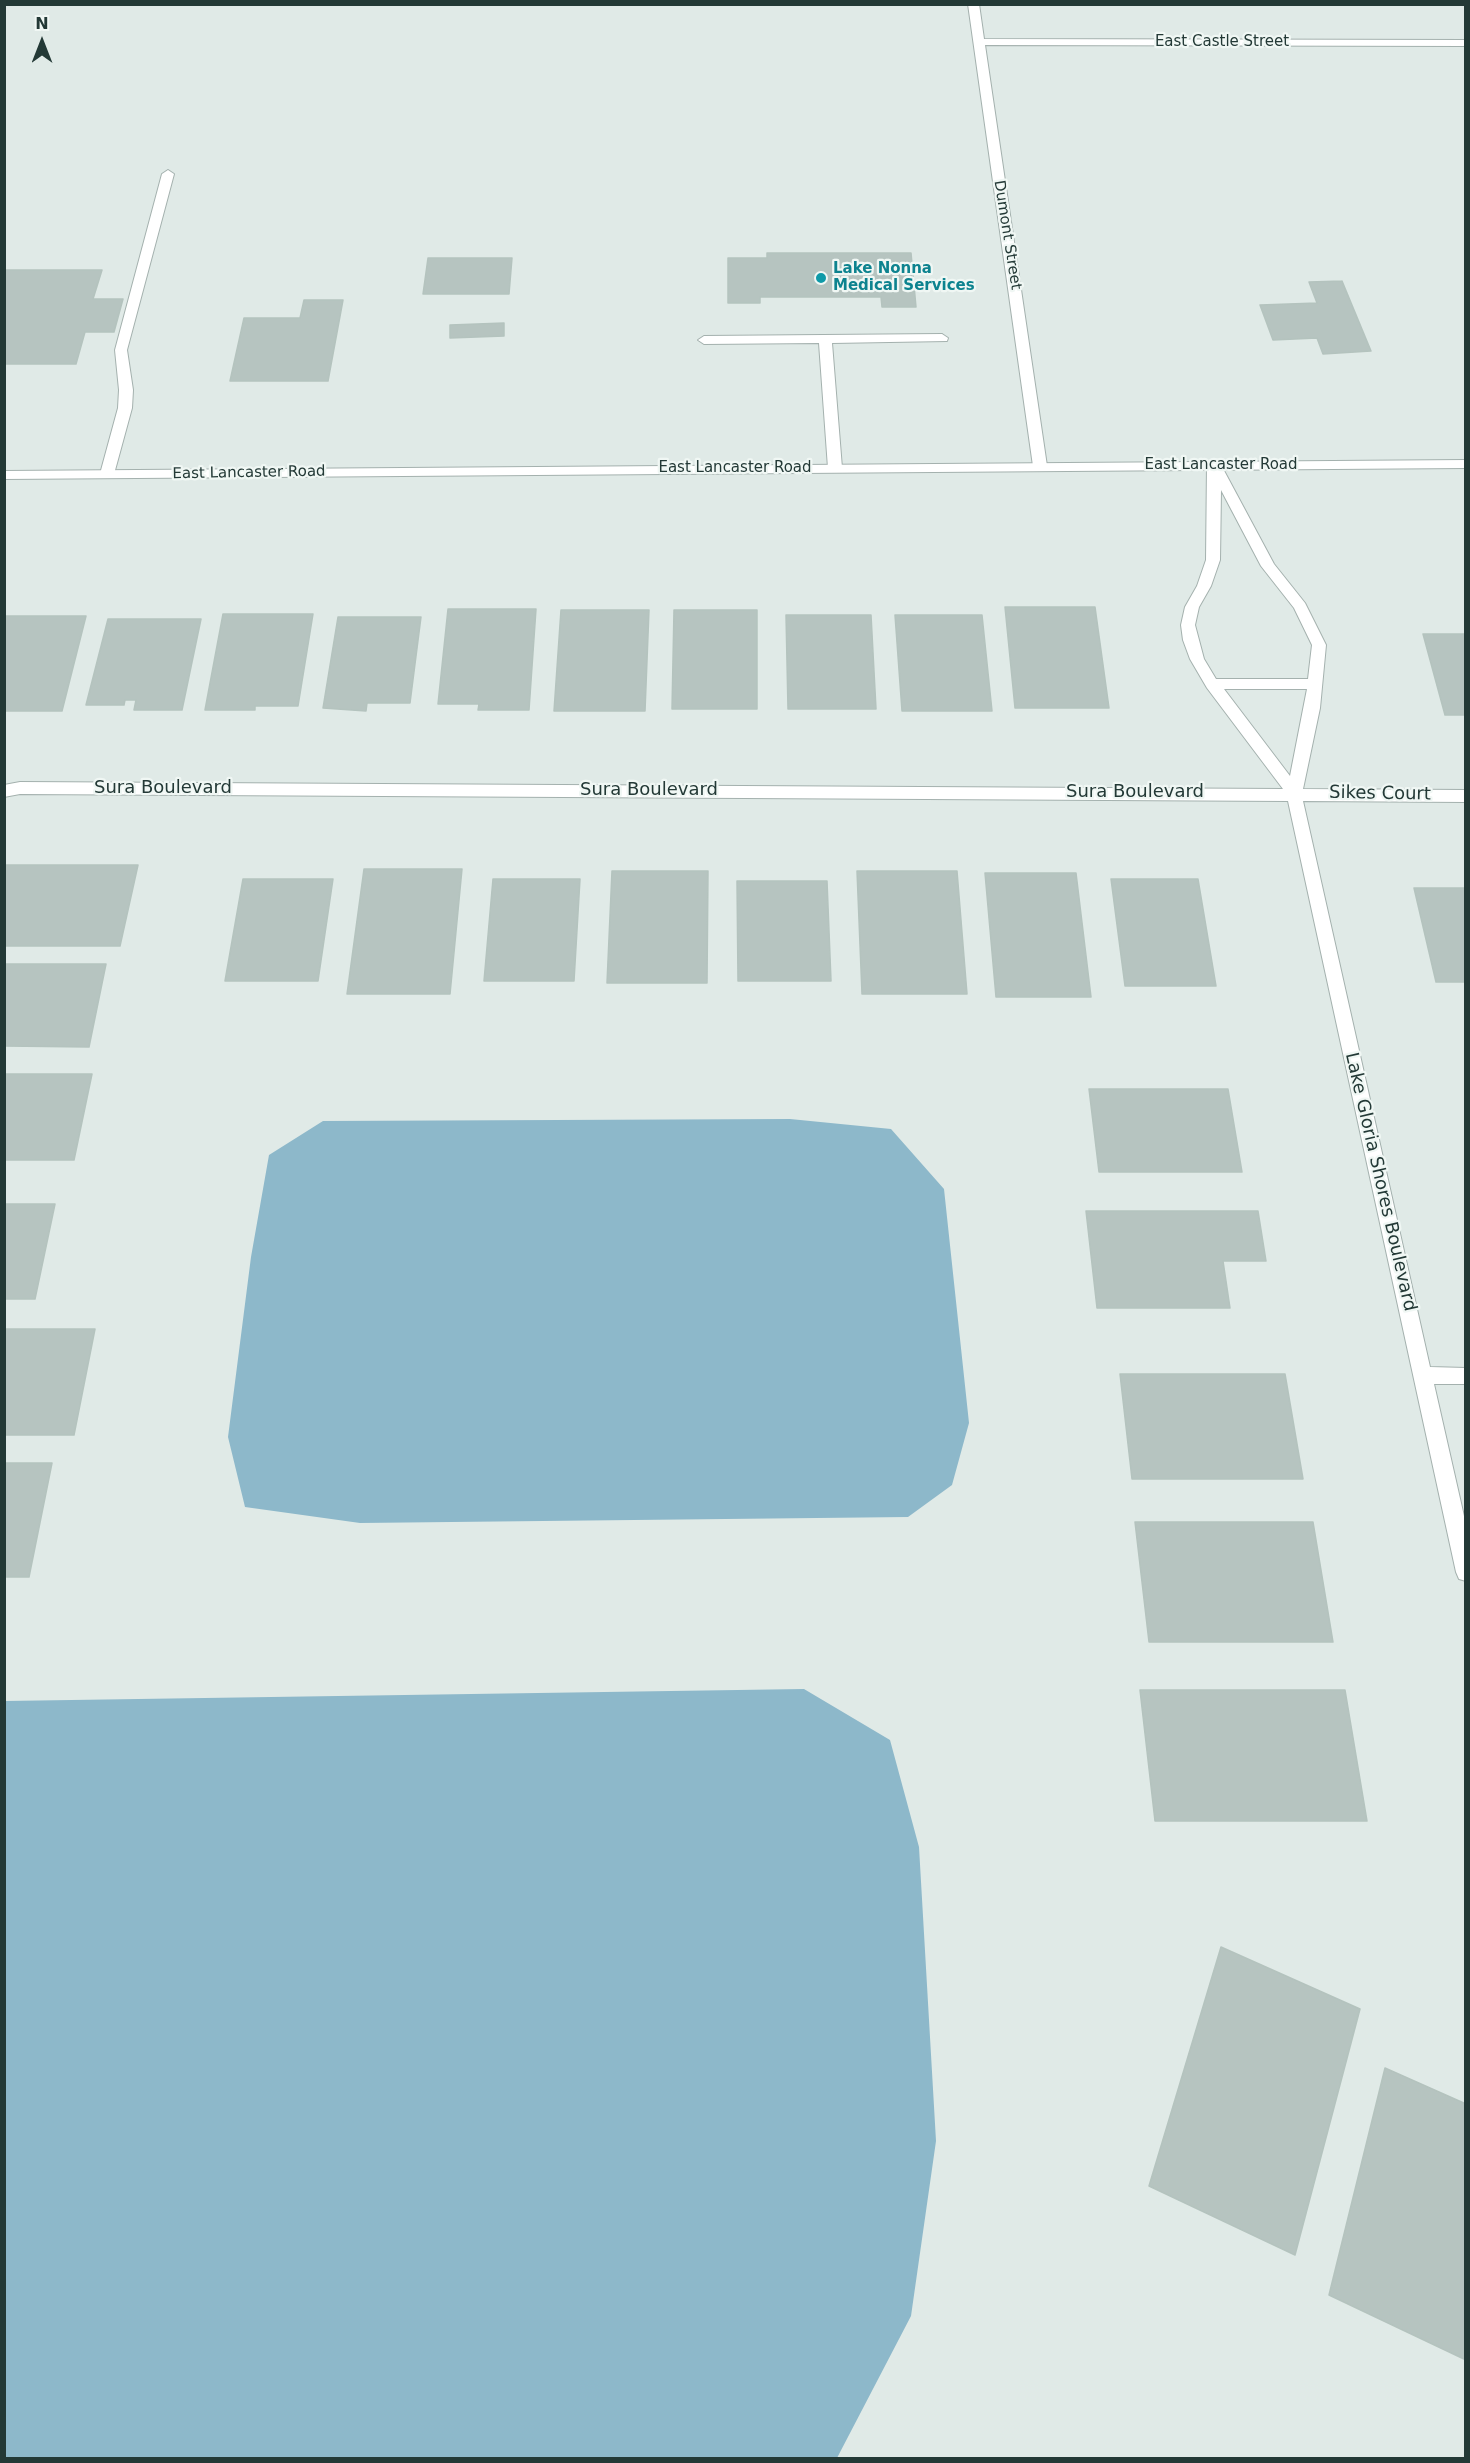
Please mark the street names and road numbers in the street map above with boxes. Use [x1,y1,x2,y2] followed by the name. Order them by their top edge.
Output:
[1155,33,1289,51] street label: East Castle Street
[989,179,1025,291] street label: Dumont Street
[1144,456,1298,474] street label: East Lancaster Road
[658,459,812,477] street label: East Lancaster Road
[172,463,326,483] street label: East Lancaster Road
[94,777,232,799] street label: Sura Boulevard
[580,779,718,801] street label: Sura Boulevard
[1066,781,1204,803] street label: Sura Boulevard
[1329,782,1431,806] street label: Sikes Court
[1340,1051,1420,1313] street label: Lake Gloria Shores Boulevard

